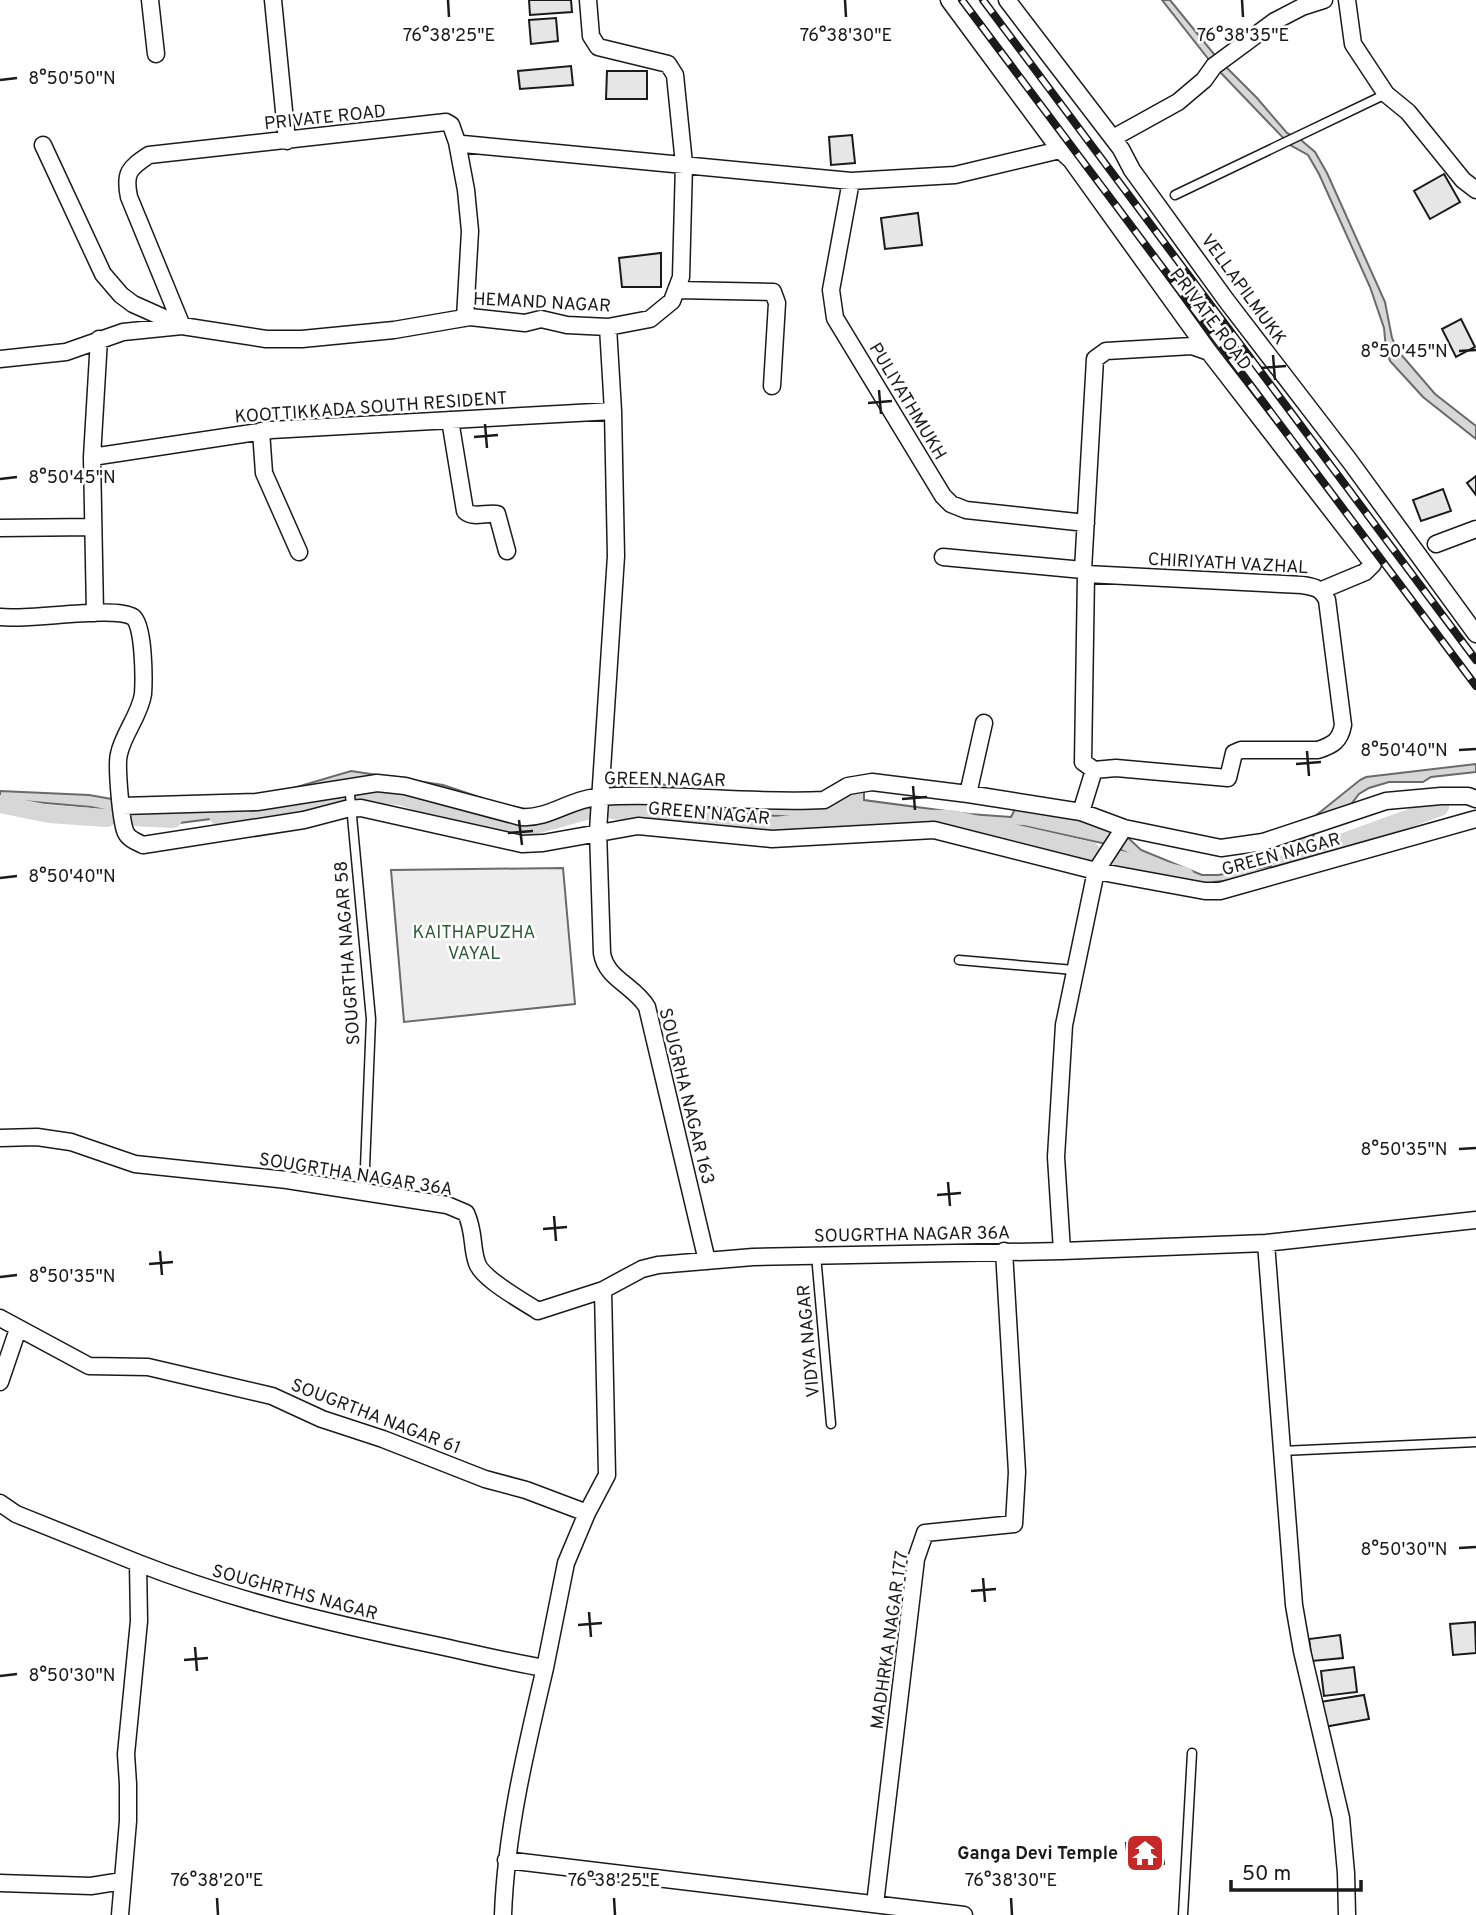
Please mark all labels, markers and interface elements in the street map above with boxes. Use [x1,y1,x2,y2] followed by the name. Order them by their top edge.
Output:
[403,25,495,48] text: 76°38'25"E
[800,25,892,48] text: 76°38'30"E
[1197,25,1289,48] text: 76°38'35"E
[28,68,116,91] text: 8°50'50"N
[263,101,387,136] street label: PRIVATE ROAD
[1195,230,1291,350] street label: VELLAPILMUKK
[1164,264,1256,376] street label: PRIVATE ROAD
[472,288,611,319] street label: HEMAND NAGAR
[863,339,951,465] street label: PULIYATHMUKH
[1360,341,1448,364] text: 8°50'45"N
[234,387,508,430] street label: KOOTTIKKADA SOUTH RESIDENT
[28,467,116,490] text: 8°50'45"N
[1147,549,1309,580] street label: CHIRIYATH VAZHAL
[1360,740,1448,763] text: 8°50'40"N
[604,768,726,793] street label: GREEN NAGAR
[647,798,771,831] street label: GREEN NAGAR
[1219,829,1343,882] street label: GREEN NAGAR
[331,860,366,1046] street label: SOUGRTHA NAGAR 58
[28,866,116,889] text: 8°50'40"N
[413,922,535,966] park label: KAITHAPUZHA VAYAL
[653,1006,719,1187] street label: SOUGRHA NAGAR 163
[1361,1139,1447,1162] text: 8°50'35"N
[257,1149,454,1202] street label: SOUGRTHA NAGAR 36A
[814,1222,1010,1249] street label: SOUGRTHA NAGAR 36A
[29,1266,115,1289] text: 8°50'35"N
[793,1283,826,1398] street label: VIDYA NAGAR
[287,1374,464,1460] street label: SOUGRTHA NAGAR 61
[1360,1539,1448,1562] text: 8°50'30"N
[867,1549,914,1731] street label: MADHRKA NAGAR 177
[209,1560,380,1627] street label: SOUGHRTHS NAGAR
[28,1665,116,1688] text: 8°50'30"N
[1124,1832,1166,1874] temple icon: Ganga Devi Temple
[957,1843,1118,1866] place label: Ganga Devi Temple
[1231,1848,1360,1892] scale bar
[1242,1861,1291,1888] text: 50 m
[171,1870,263,1893] text: 76°38'20"E
[568,1870,660,1893] text: 76°38'25"E
[965,1870,1057,1893] text: 76°38'30"E

